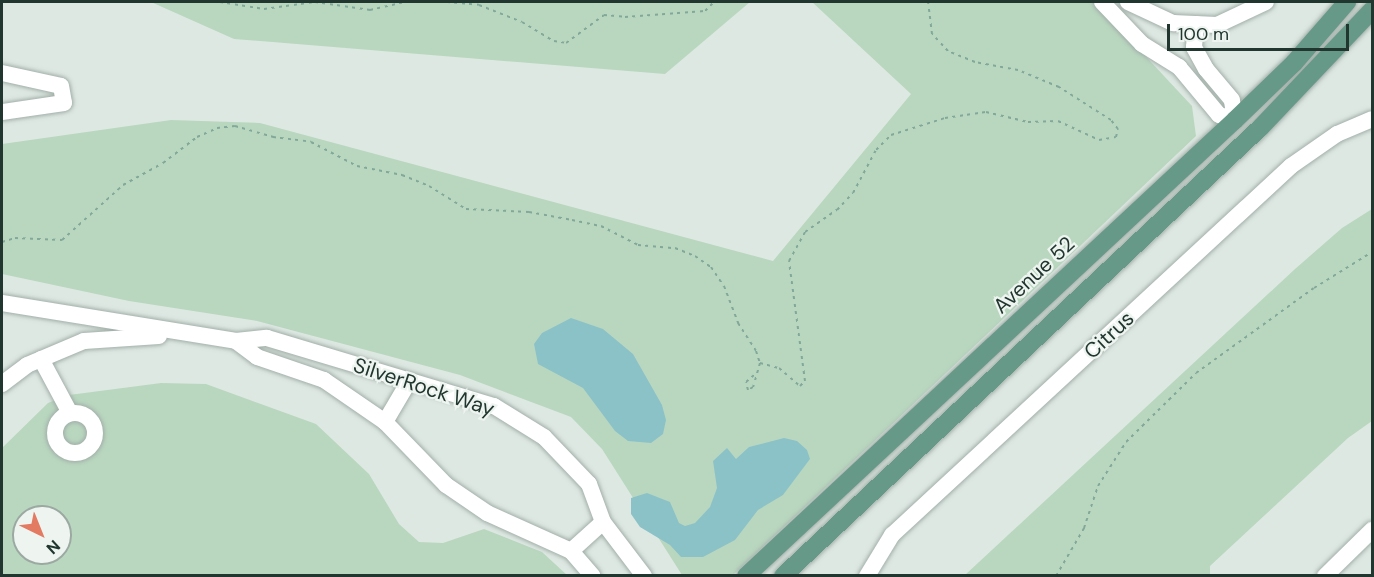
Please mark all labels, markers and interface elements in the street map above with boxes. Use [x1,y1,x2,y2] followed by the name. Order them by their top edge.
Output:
[1170,12,1352,50] scale bar
[1178,22,1229,46] text: 100 m
[988,231,1080,319] street label: Avenue 52
[1079,306,1139,364] street label: Citrus
[350,352,498,422] street label: SilverRock Way
[12,505,72,565] north arrow
[42,535,65,559] text: N

